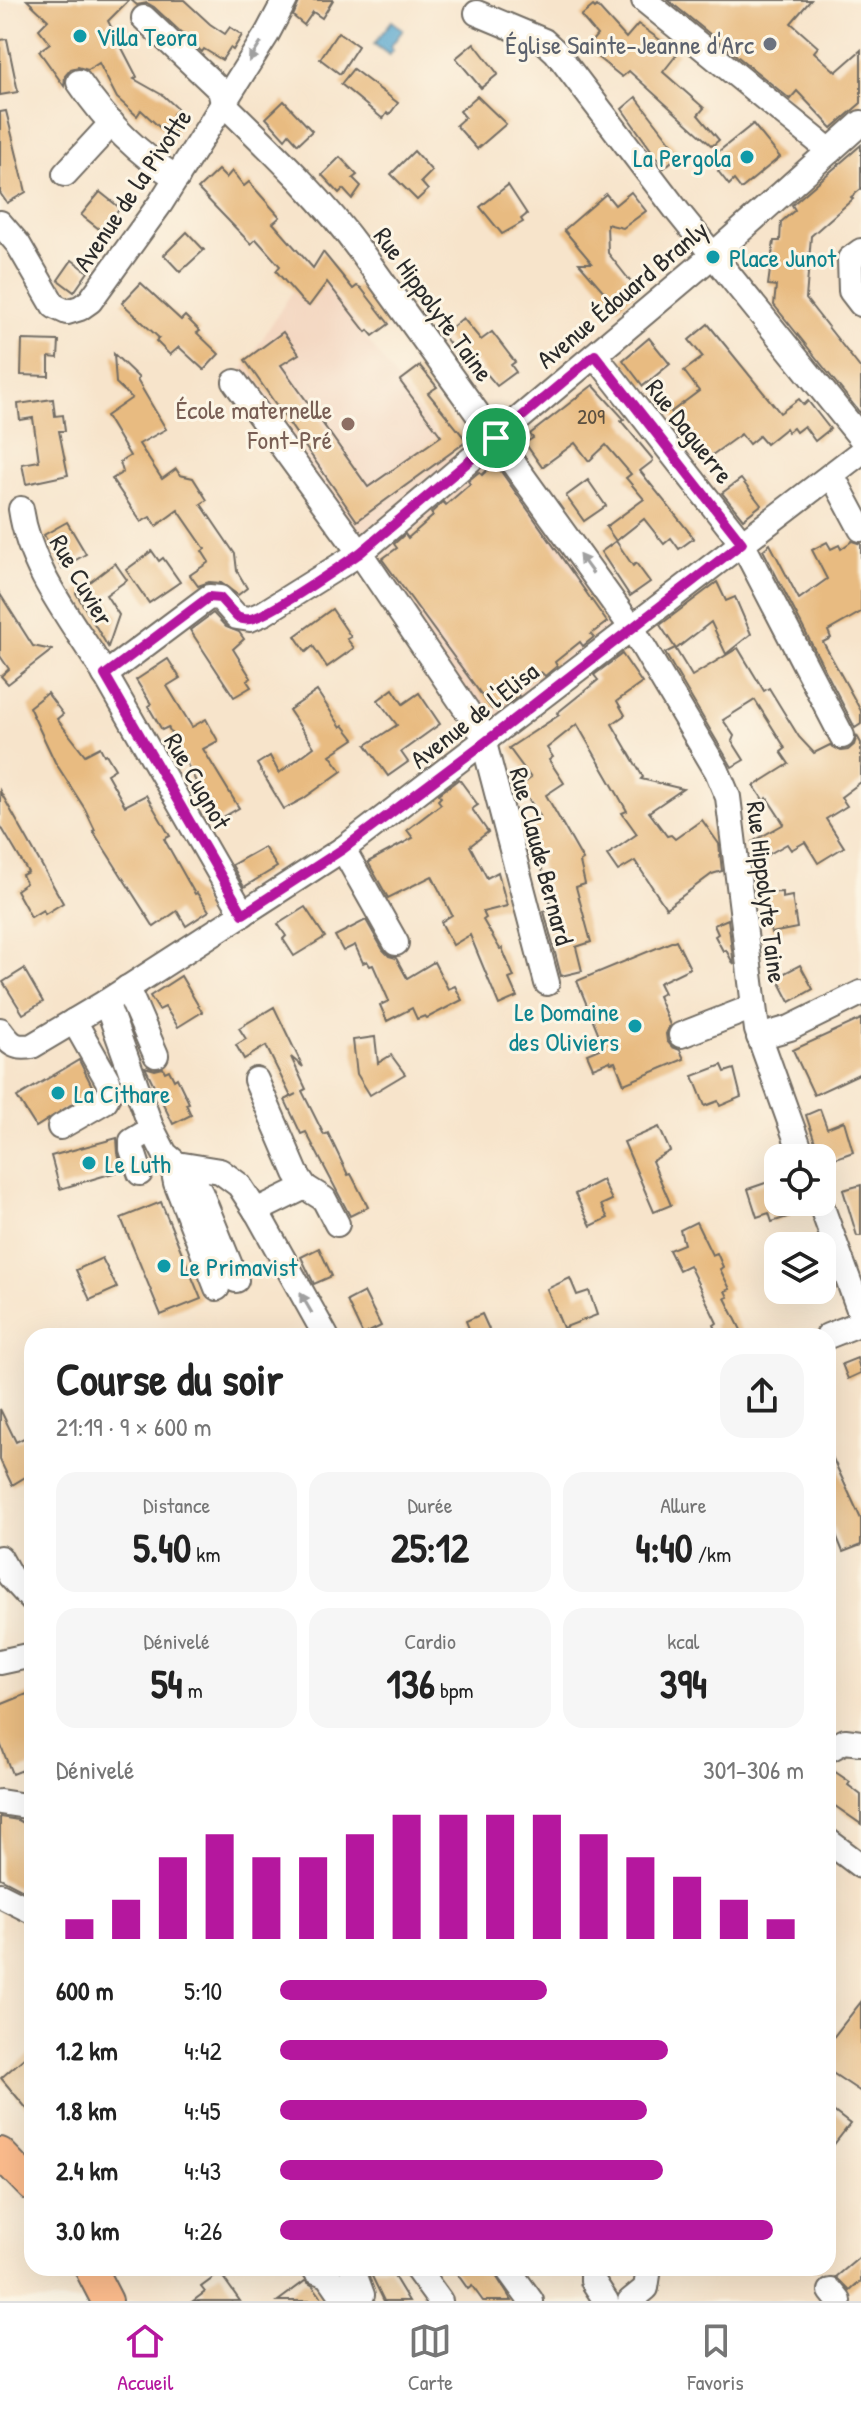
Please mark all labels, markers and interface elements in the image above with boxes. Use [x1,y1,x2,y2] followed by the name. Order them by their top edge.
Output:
[96,19,197,54] place label: Villa Teora
[71,27,89,45] marker: Villa Teora
[505,27,754,62] place label: Église Sainte-Jeanne d'Arc
[761,35,779,53] marker: Église Sainte-Jeanne d'Arc
[249,41,263,63] one-way arrow
[65,102,199,278] street label: Avenue de la Pivotte
[633,140,731,175] place label: La Pergola
[738,148,756,166] marker: La Pergola
[529,212,715,376] street label: Avenue Édouard Branly
[366,220,502,388] street label: Rue Hippolyte Taine
[729,240,837,275] place label: Place Junot
[704,248,722,266] marker: Place Junot
[638,371,742,491] street label: Rue Daguerre
[176,392,332,457] place label: École maternelle Font-Pré
[577,401,605,431] house number: 209
[462,404,530,472] pin
[339,415,357,433] marker: École maternelle Font-Pré
[474,416,518,460] icon: arrive
[42,528,122,632] street label: Rue Cuvier
[579,554,594,575] one-way arrow
[403,654,545,776] street label: Avenue de l'Elisa
[156,726,240,837] street label: Rue Cugnot
[501,763,583,949] street label: Rue Claude Bernard
[738,799,796,985] street label: Rue Hippolyte Taine
[509,994,619,1059] place label: Le Domaine des Oliviers
[626,1017,644,1035] marker: Le Domaine des Oliviers
[74,1076,170,1111] place label: La Cithare
[49,1084,67,1102] marker: La Cithare
[764,1144,836,1304] map controls
[764,1144,836,1216] button: locate
[105,1146,171,1181] place label: Le Luth
[80,1154,98,1172] marker: Le Luth
[764,1232,836,1304] button: layers
[180,1249,298,1284] place label: Le Primavist
[155,1257,173,1275] marker: Le Primavist
[299,1291,313,1314] one-way arrow
[56,1349,283,1409] text: Course du soir
[720,1354,804,1438] button: share
[56,1409,211,1444] text: 21:19 · 9 × 600 m
[143,1490,210,1520] text: Distance
[407,1490,453,1520] text: Durée
[660,1490,706,1520] text: Allure
[133,1520,191,1574] text: 5.40
[391,1520,469,1574] text: 25:12
[635,1520,693,1574] text: 4:40
[191,1539,220,1569] text: km
[693,1539,731,1569] text: /km
[144,1626,210,1656] text: Dénivelé
[404,1626,456,1656] text: Cardio
[667,1626,699,1656] text: kcal
[151,1656,183,1710] text: 54
[387,1656,435,1710] text: 136
[660,1656,707,1710] text: 394
[183,1675,203,1705] text: m
[435,1675,473,1705] text: bpm
[56,1752,134,1787] text: Dénivelé
[703,1752,804,1787] text: 301–306 m
[56,1973,113,2008] text: 600 m
[184,1973,222,2008] text: 5:10
[56,2033,118,2068] text: 1.2 km
[184,2033,222,2068] text: 4:42
[56,2093,117,2128] text: 1.8 km
[184,2093,221,2128] text: 4:45
[56,2153,118,2188] text: 2.4 km
[184,2153,221,2188] text: 4:43
[56,2213,119,2248] text: 3.0 km
[184,2213,222,2248] text: 4:26
[117,2319,173,2397] tab: Accueil
[408,2319,453,2397] tab: Carte
[687,2319,744,2397] tab: Favoris

